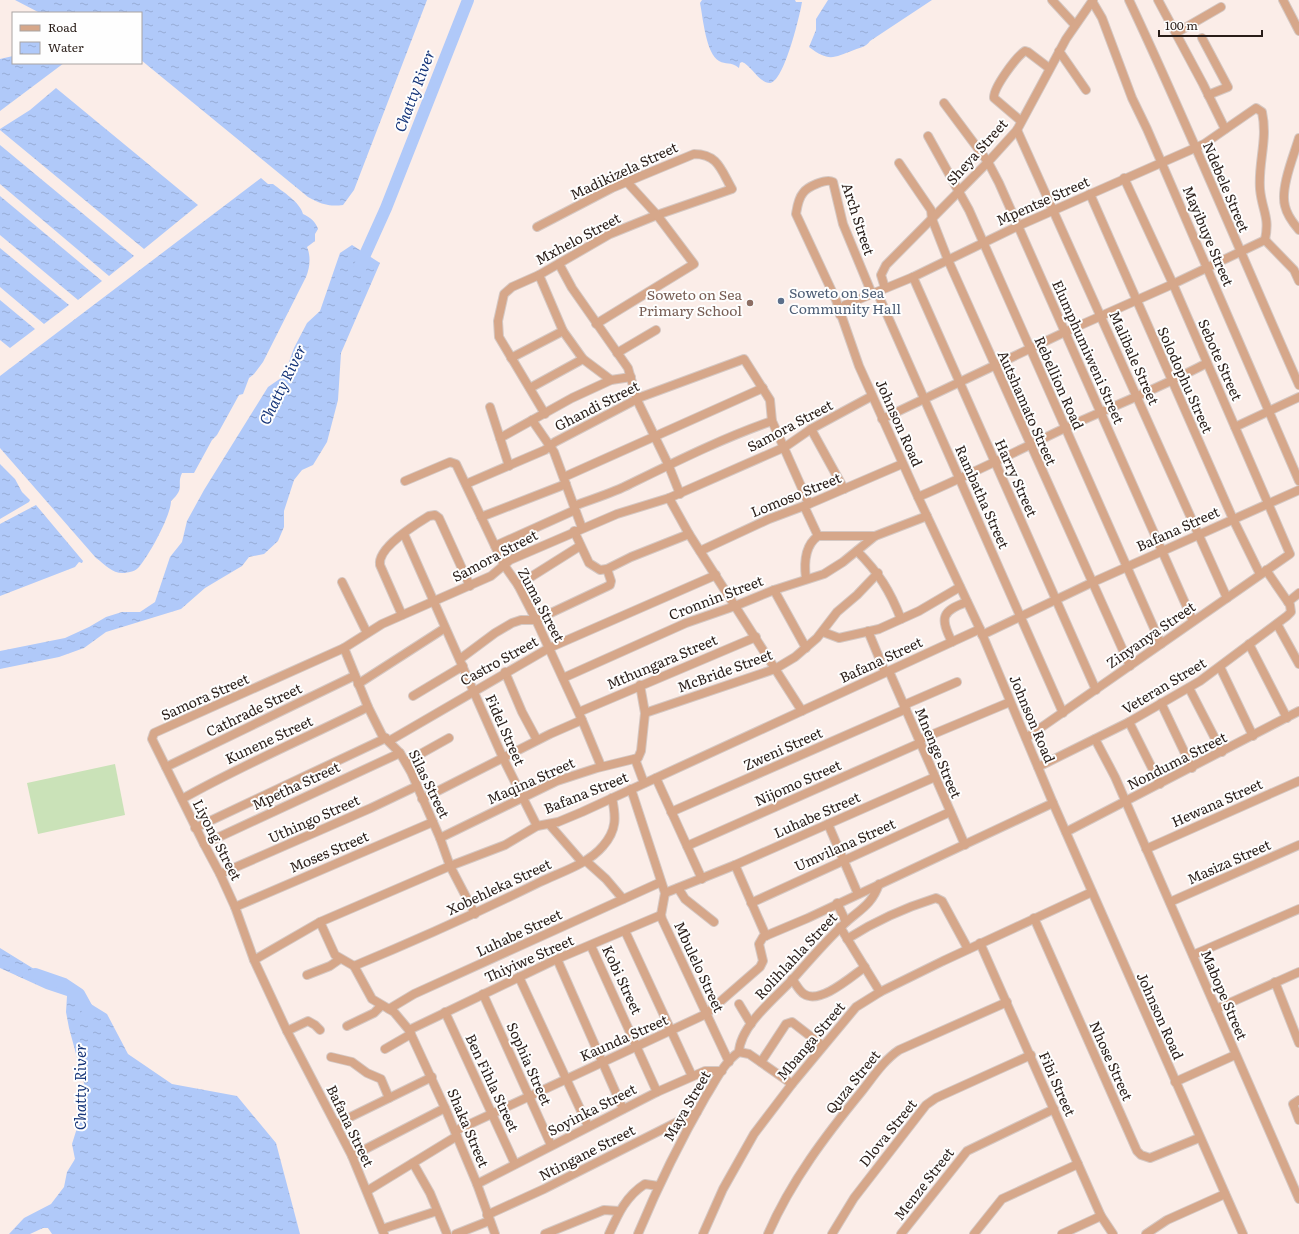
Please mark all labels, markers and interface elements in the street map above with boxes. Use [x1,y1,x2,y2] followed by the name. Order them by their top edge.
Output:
[12,12,142,64] legend
[1159,12,1262,38] scale bar
[1165,16,1198,34] text: 100 m
[48,18,78,36] text: Road
[48,38,84,56] text: Water
[387,46,440,135] water label: Chatty River
[941,114,1012,189] street label: Sheya Street
[567,136,681,204] street label: Madikizela Street
[1199,138,1255,235] street label: Ndebele Street
[993,170,1093,230] street label: Mpentse Street
[838,180,880,258] street label: Arch Street
[1179,182,1239,289] street label: Mayibuye Street
[531,207,624,269] street label: Mxhelo Street
[1048,276,1130,427] street label: Elumphumiweni Street
[789,282,901,318] place label: Soweto on Sea Community Hall
[638,284,742,320] place label: Soweto on Sea Primary School
[776,296,786,306] marker: Soweto on Sea Community Hall
[745,298,755,308] marker: Soweto on Sea Primary School
[1105,307,1165,408] street label: Malibale Street
[1194,316,1248,404] street label: Sebote Street
[1153,323,1219,436] street label: Solodophu Street
[1030,333,1090,433] street label: Rebellion Road
[252,340,311,428] water label: Chatty River
[994,347,1062,469] street label: Autshamato Street
[551,375,643,435] street label: Ghandi Street
[872,376,928,470] street label: Johnson Road
[743,394,836,456] street label: Samora Street
[991,435,1043,520] street label: Harry Street
[951,442,1015,552] street label: Rambatha Street
[747,467,844,521] street label: Lomoso Street
[1133,501,1223,555] street label: Bafana Street
[448,524,541,586] street label: Samora Street
[514,564,570,646] street label: Zuma Street
[666,570,766,624] street label: Cronnin Street
[1102,596,1199,672] street label: Zinyanya Street
[603,629,720,693] street label: Mthungara Street
[456,630,541,690] street label: Castro Street
[836,631,926,687] street label: Bafana Street
[674,643,775,697] street label: McBride Street
[1118,652,1210,718] street label: Veteran Street
[157,668,252,724] street label: Samora Street
[1005,671,1061,766] street label: Johnson Road
[202,677,305,741] street label: Cathrade Street
[481,691,531,769] street label: Fidel Street
[911,704,967,801] street label: Mnenge Street
[222,710,316,768] street label: Kunene Street
[740,722,826,774] street label: Zweni Street
[1123,726,1230,794] street label: Nonduma Street
[405,746,455,822] street label: Silas Street
[484,752,578,808] street label: Maqina Street
[751,754,844,810] street label: Nijomo Street
[248,756,343,814] street label: Mpetha Street
[541,766,631,818] street label: Bafana Street
[1168,773,1266,831] street label: Hewana Street
[770,786,863,842] street label: Luhabe Street
[265,789,363,847] street label: Uthingo Street
[189,795,247,884] street label: Liyong Street
[791,813,899,875] street label: Umvilana Street
[286,825,372,877] street label: Moses Street
[1184,834,1274,888] street label: Masiza Street
[443,853,554,919] street label: Xobehleka Street
[472,903,565,961] street label: Luhabe Street
[749,907,841,1003] street label: Rolihlahla Street
[670,918,730,1016] street label: Mbulelo Street
[481,929,577,987] street label: Thiyiwe Street
[598,942,648,1018] street label: Kobi Street
[1197,946,1253,1043] street label: Mabope Street
[1133,969,1189,1063] street label: Johnson Road
[771,997,849,1084] street label: Mbanga Street
[576,1009,671,1065] street label: Kaunda Street
[1085,1018,1139,1104] street label: Nhose Street
[503,1019,557,1109] street label: Sophia Street
[461,1030,525,1135] street label: Ben Fihla Street
[68,1044,91,1130] water label: Chatty River
[820,1045,884,1117] street label: Quza Street
[1035,1048,1081,1119] street label: Fibi Street
[658,1066,715,1145] street label: Maya Street
[544,1078,640,1140] street label: Soyinka Street
[322,1081,380,1170] street label: Bafana Street
[443,1085,495,1171] street label: Shaka Street
[854,1094,921,1170] street label: Dlova Street
[535,1119,638,1185] street label: Ntingane Street
[889,1143,958,1224] street label: Menze Street

